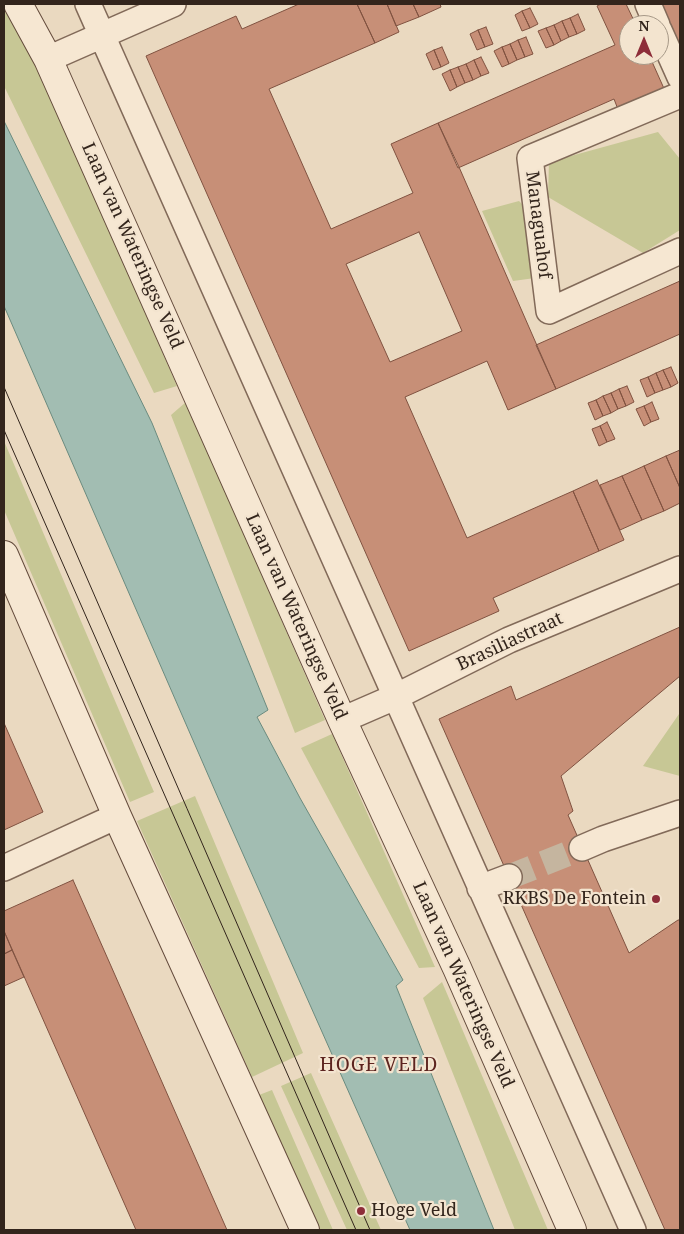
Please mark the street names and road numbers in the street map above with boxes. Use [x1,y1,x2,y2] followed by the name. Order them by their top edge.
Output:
[77,139,187,353] street label: Laan van Wateringse Veld
[521,170,555,280] street label: Managuahof
[241,510,351,724] street label: Laan van Wateringse Veld
[454,608,566,676] street label: Brasiliastraat
[408,878,518,1092] street label: Laan van Wateringse Veld

